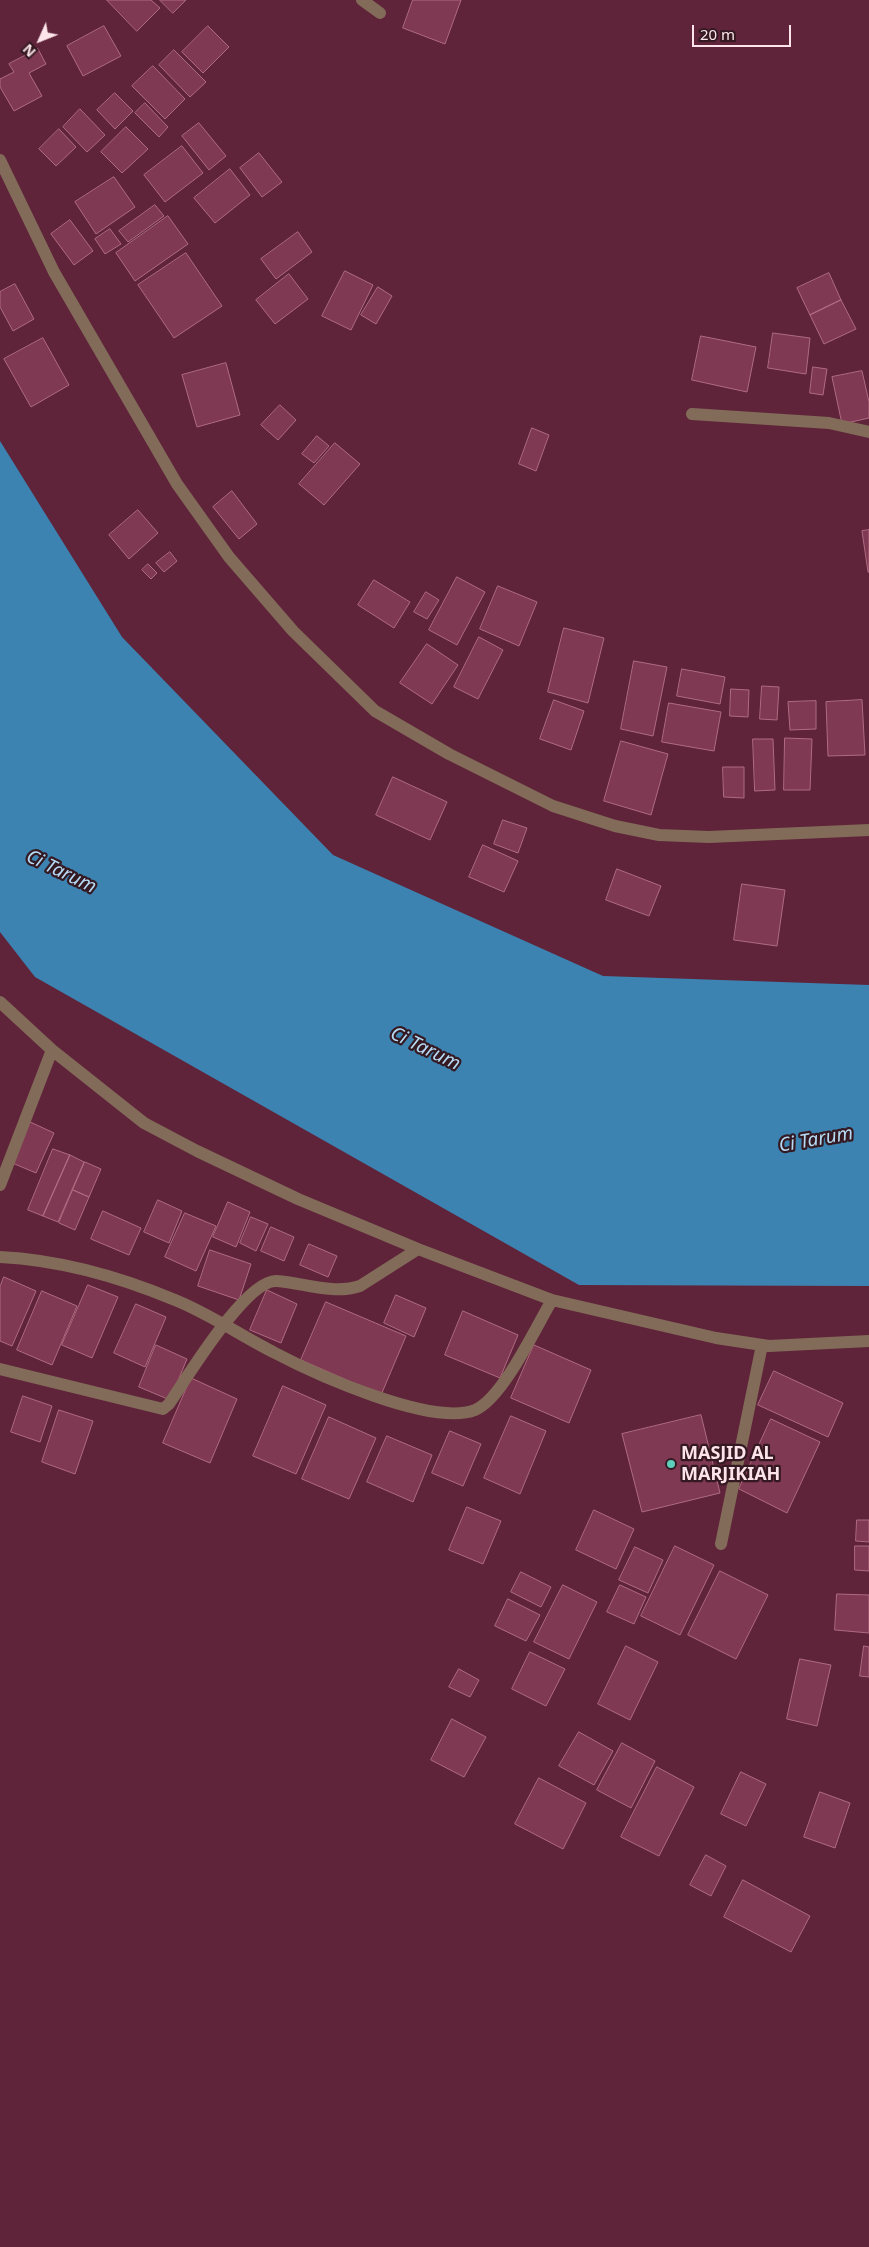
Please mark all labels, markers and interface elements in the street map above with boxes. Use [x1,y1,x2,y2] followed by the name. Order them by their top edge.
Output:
[15,15,65,65] north arrow
[694,15,793,47] scale bar
[700,24,735,44] text: 20 m
[18,40,40,61] text: N
[22,845,100,899] water label: Ci Tarum
[386,1022,464,1076] water label: Ci Tarum
[777,1122,855,1158] water label: Ci Tarum
[681,1443,780,1486] place label: MASJID AL MARJIKIAH
[665,1458,677,1470] marker: MASJID AL MARJIKIAH

